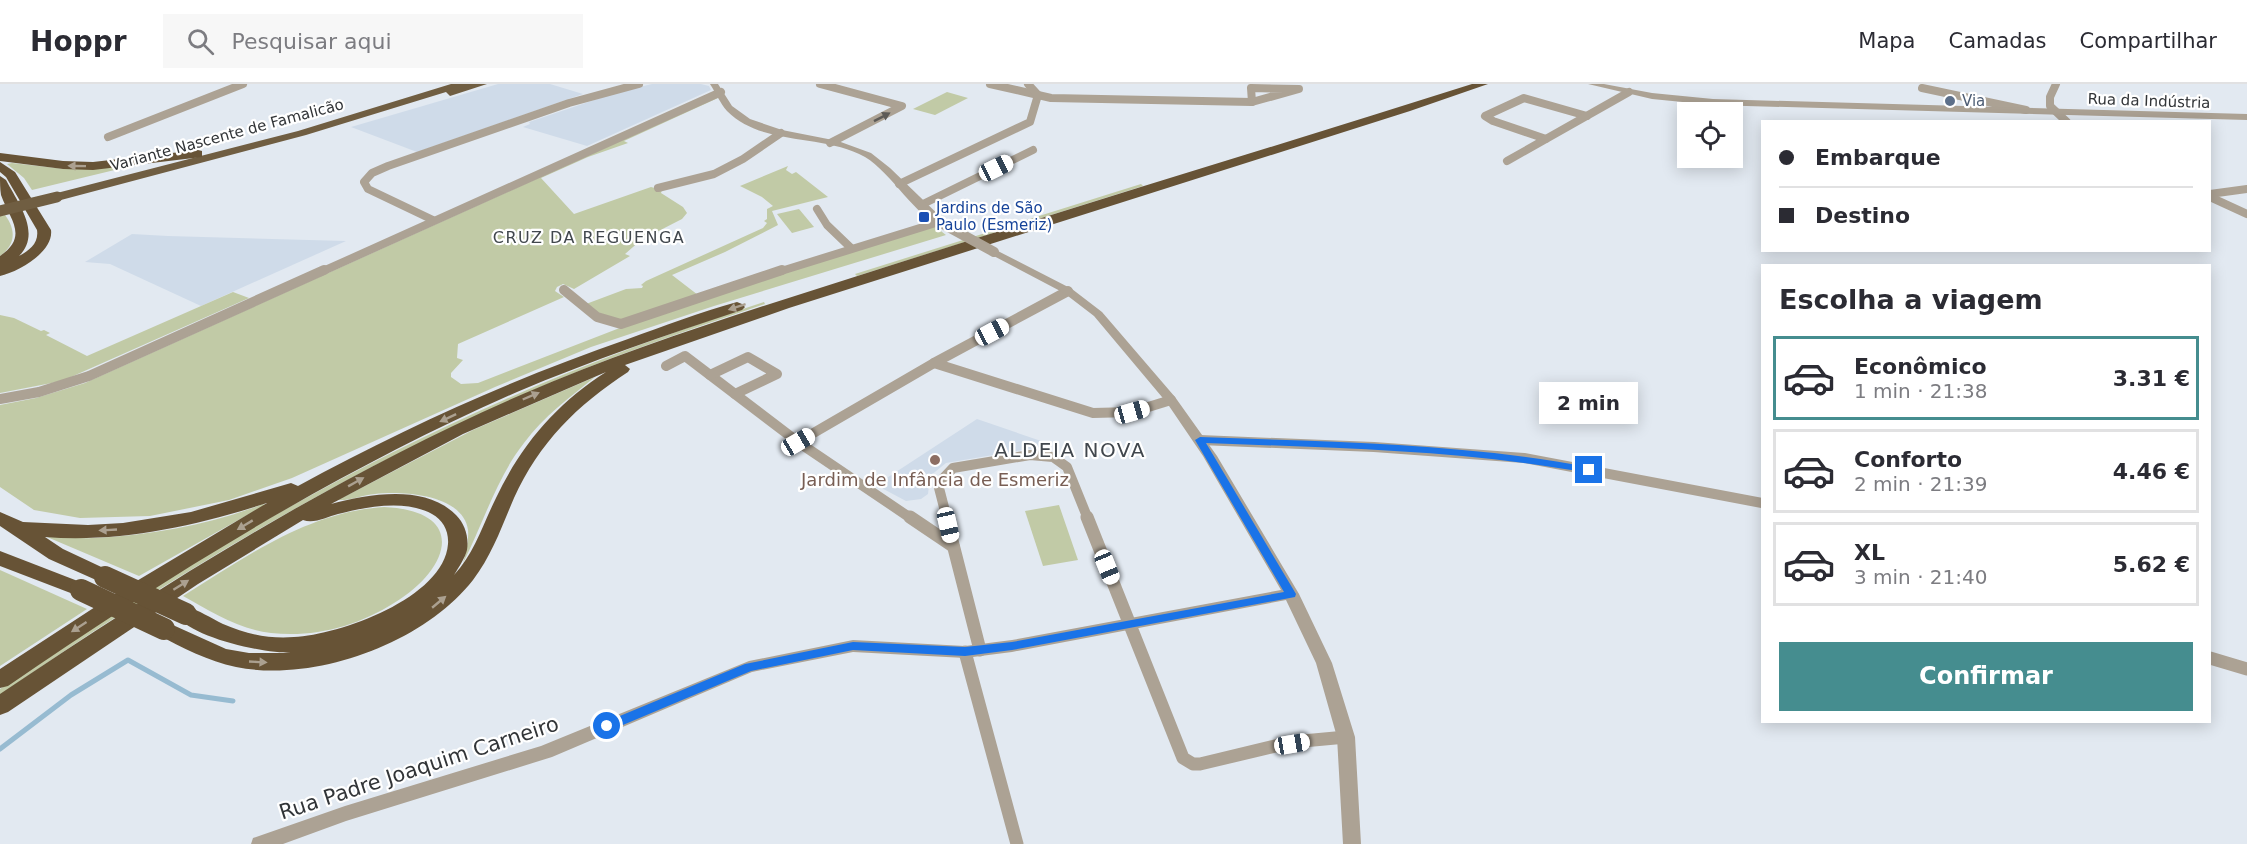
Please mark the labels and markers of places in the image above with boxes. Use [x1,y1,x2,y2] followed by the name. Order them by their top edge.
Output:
[1962,92,1985,110] place label: Via
[1943,94,1957,108] marker: Via
[935,199,1052,234] place label: Jardins de São Paulo (Esmeriz)
[917,210,931,224] marker: Jardins de São Paulo (Esmeriz)
[928,453,942,467] marker: Jardim de Infância de Esmeriz
[800,469,1069,490] place label: Jardim de Infância de Esmeriz

